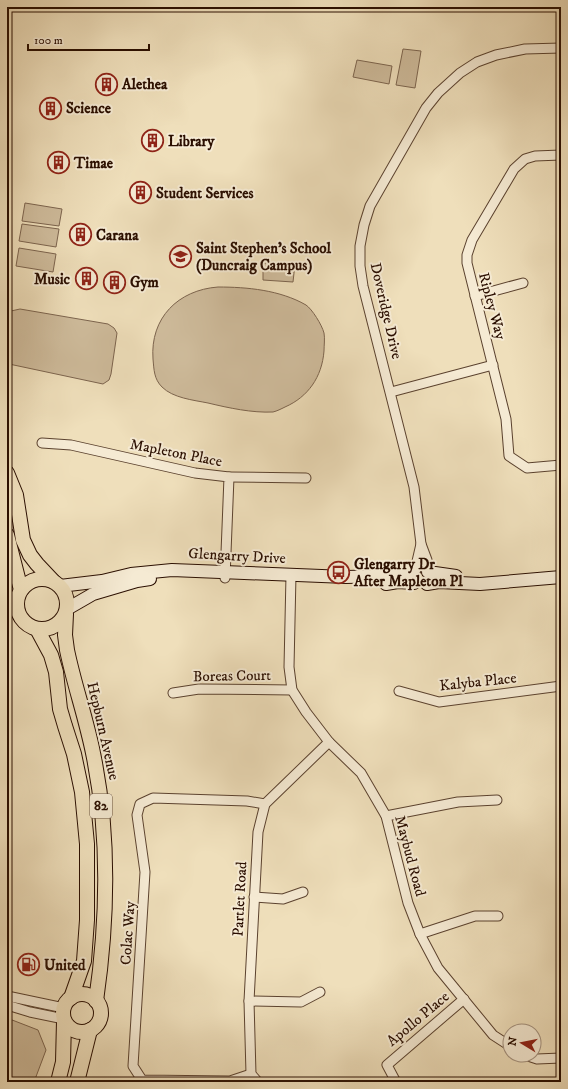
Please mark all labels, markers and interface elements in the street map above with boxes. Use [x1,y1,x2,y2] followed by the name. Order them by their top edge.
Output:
[28,26,149,52] scale bar
[34,33,63,48] text: 100 m
[94,71,120,97] building icon: Alethea
[121,75,168,94] place label: Alethea
[38,95,64,121] building icon: Science
[66,99,112,118] place label: Science
[139,128,165,154] building icon: Library
[168,132,215,151] place label: Library
[45,150,71,176] building icon: Timae
[73,154,114,173] place label: Timae
[128,180,154,206] building icon: Student Services
[156,184,253,203] place label: Student Services
[68,222,94,248] building icon: Carana
[96,226,139,245] place label: Carana
[196,239,331,275] place label: Saint Stephen's School (Duncraig Campus)
[168,244,194,270] school or university icon: Saint Stephen's School (Duncraig Campus)
[366,261,406,361] street label: Doveridge Drive
[73,266,99,292] building icon: Music
[102,269,128,295] building icon: Gym
[34,270,71,289] place label: Music
[474,270,510,342] street label: Ripley Way
[130,273,160,292] place label: Gym
[128,435,224,471] street label: Mapleton Place
[188,544,286,568] street label: Glengarry Drive
[353,555,463,591] place label: Glengarry Dr After Mapleton Pl
[326,560,352,586] bus stop icon: Glengarry Dr After Mapleton Pl
[193,666,271,686] street label: Boreas Court
[439,669,517,695] street label: Kalyba Place
[82,680,124,782] street label: Hepburn Avenue
[90,794,112,818] road number: 82
[390,813,430,899] street label: Maybud Road
[229,860,251,937] street label: Partlet Road
[116,900,140,966] street label: Colac Way
[15,952,41,978] fuel station icon: United
[44,956,86,975] place label: United
[383,987,453,1051] street label: Apollo Place
[502,1023,542,1063] north arrow
[505,1036,521,1047] text: N

